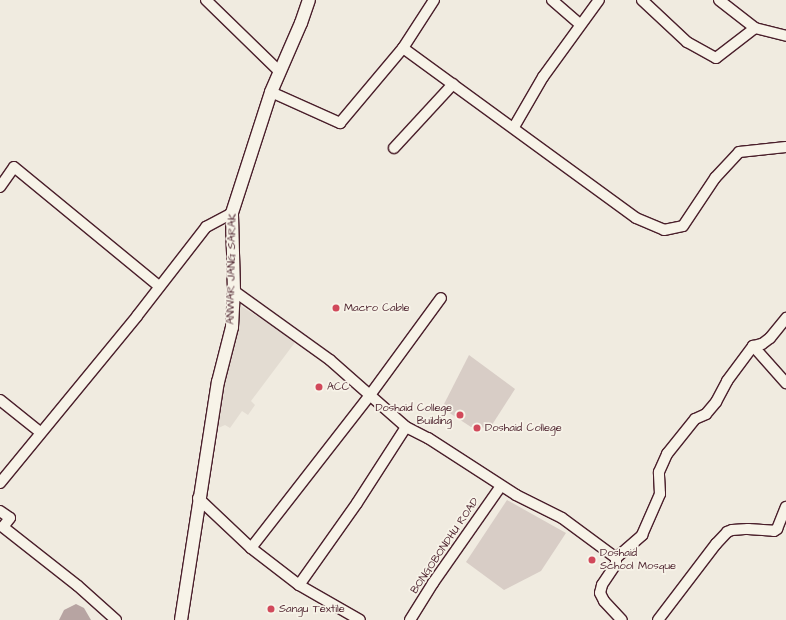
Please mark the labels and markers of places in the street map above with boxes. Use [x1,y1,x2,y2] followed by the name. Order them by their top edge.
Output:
[344,301,410,315] place label: Macro Cable
[331,303,341,313] marker: Macro Cable
[327,380,350,394] place label: ACC
[314,382,324,392] marker: ACC
[375,402,452,428] place label: Doshaid College Building
[455,410,465,420] marker: Doshaid College Building
[485,421,562,435] place label: Doshaid College
[472,423,482,433] marker: Doshaid College
[600,547,676,573] place label: Doshaid School Mosque
[587,555,597,565] marker: Doshaid School Mosque
[279,602,345,616] place label: Sangu Textile
[266,604,276,614] marker: Sangu Textile

